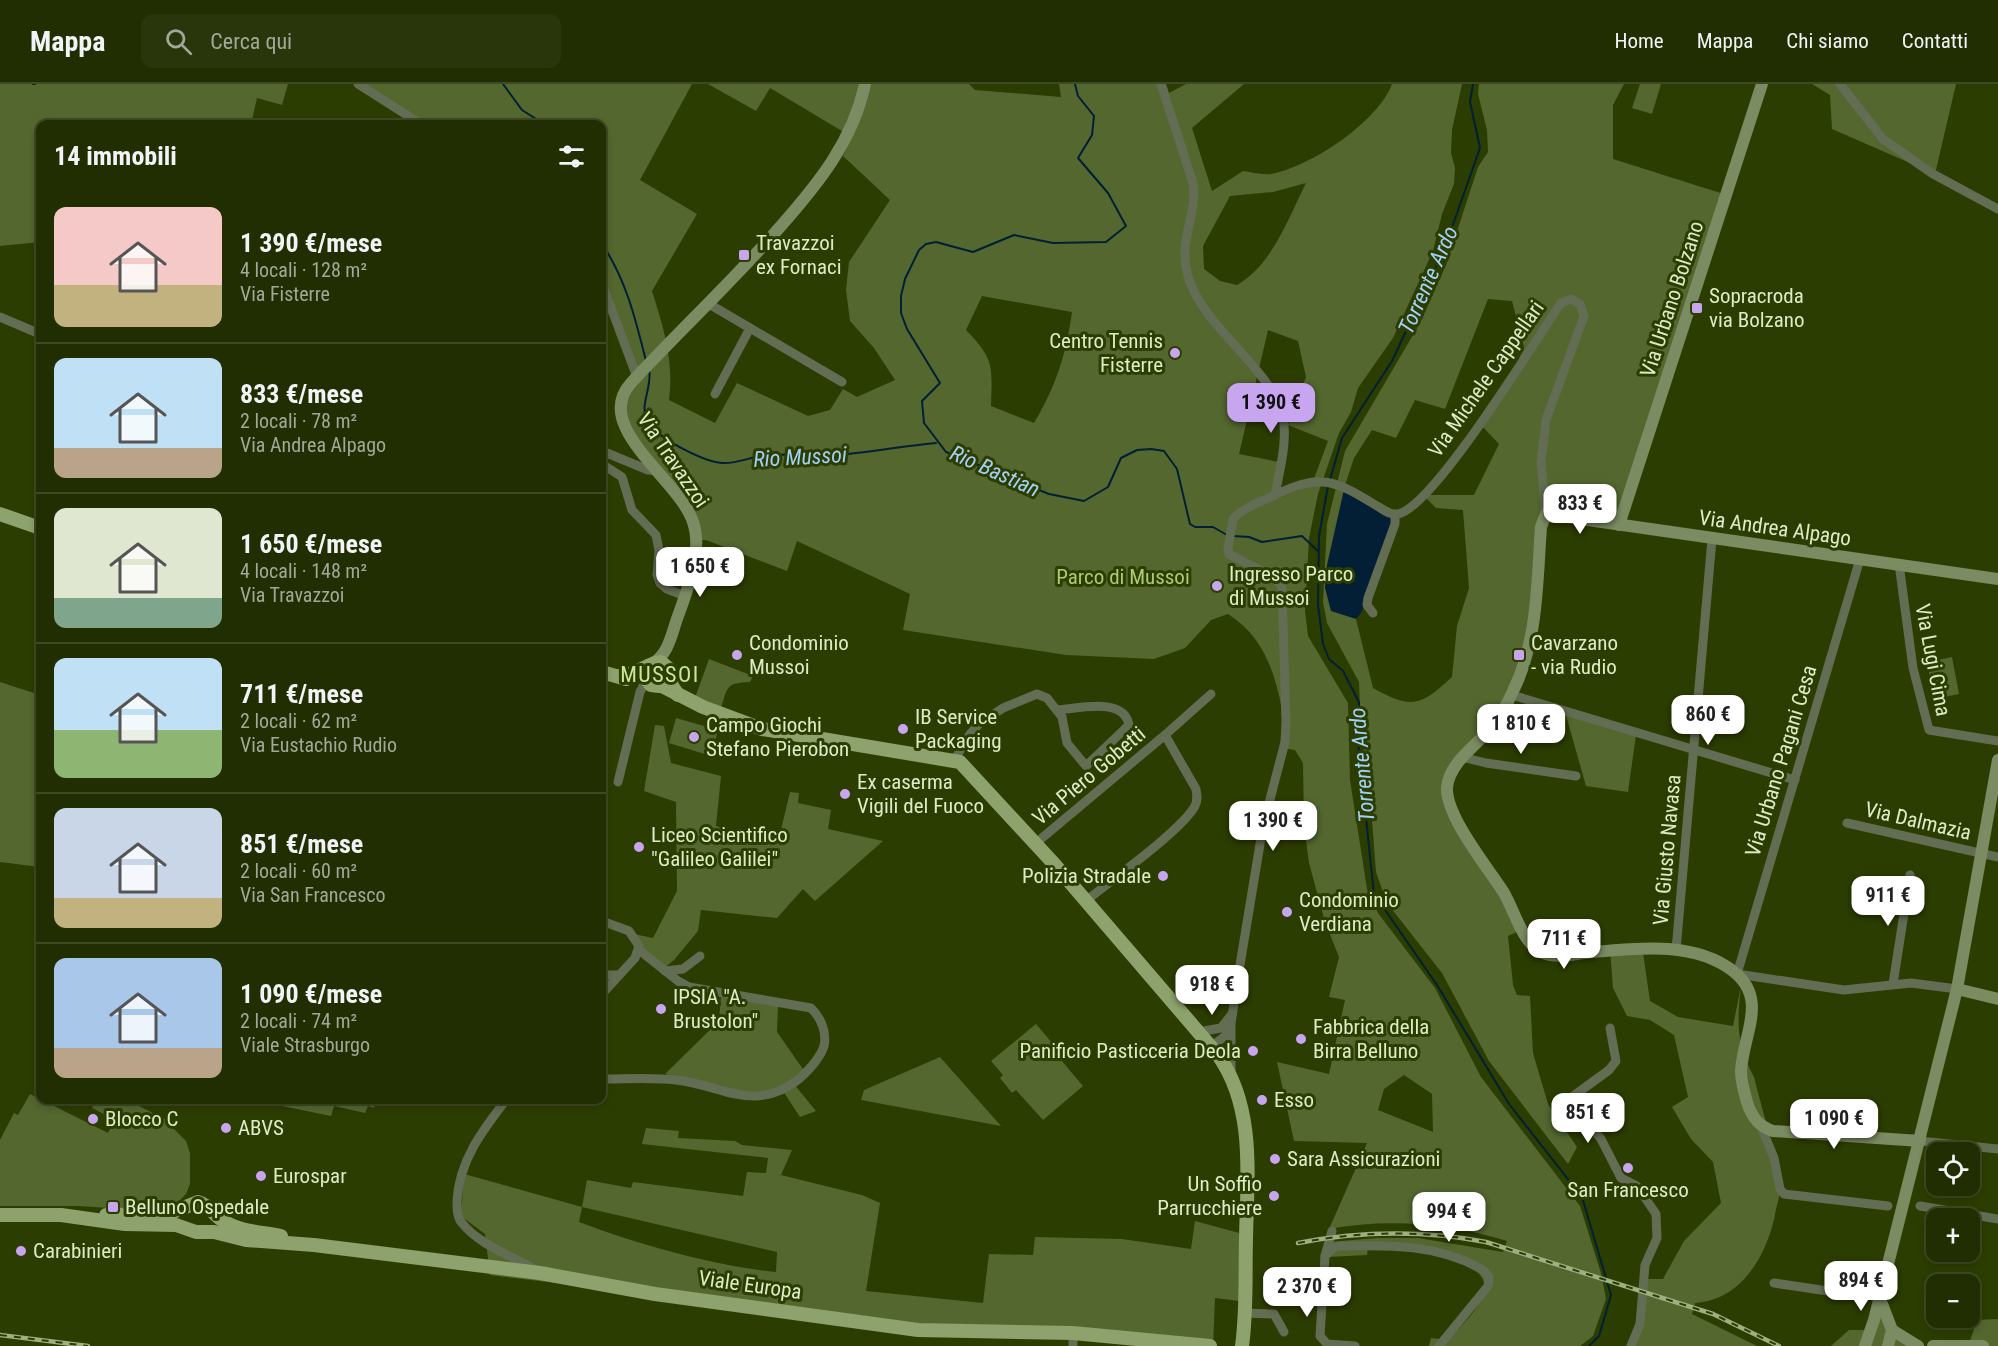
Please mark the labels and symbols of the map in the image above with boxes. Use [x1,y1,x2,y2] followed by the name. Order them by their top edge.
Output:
[1635,218,1709,380] street label: Via Urbano Bolzano
[1393,222,1463,338] water label: Torrente Ardo
[756,231,841,279] place label: Travazzoi ex Fornaci
[737,248,751,262] marker: Travazzoi ex Fornaci
[1709,284,1805,332] place label: Sopracroda via Bolzano
[1423,296,1549,462] street label: Via Michele Cappellari
[1690,301,1704,315] marker: Sopracroda via Bolzano
[1049,329,1163,377] place label: Centro Tennis Fisterre
[1168,346,1182,360] marker: Centro Tennis Fisterre
[1216,383,1326,434] pin: 1 390 €
[632,408,714,512] street label: Via Travazzoi
[946,440,1044,502] water label: Rio Bastian
[753,442,847,472] water label: Rio Mussoi
[1538,484,1622,535] pin: 833 €
[1697,505,1853,551] street label: Via Andrea Alpago
[645,547,755,598] pin: 1 650 €
[1229,562,1353,610] place label: Ingresso Parco di Mussoi
[1056,565,1190,589] park label: Parco di Mussoi
[1210,579,1224,593] marker: Ingresso Parco di Mussoi
[1910,602,1956,718] street label: Via Lugi Cima
[749,631,849,679] place label: Condominio Mussoi
[1531,631,1618,679] place label: Cavarzano - via Rudio
[730,648,744,662] marker: Condominio Mussoi
[1512,648,1526,662] marker: Cavarzano - via Rudio
[620,662,700,687] district label: MUSSOI
[1740,662,1822,860] street label: Via Urbano Pagani Cesa
[1666,695,1750,746] pin: 860 €
[1466,704,1576,755] pin: 1 810 €
[915,705,1002,753] place label: IB Service Packaging
[1345,707,1379,823] water label: Torrente Ardo
[706,713,849,761] place label: Campo Giochi Stefano Pierobon
[896,722,910,736] marker: IB Service Packaging
[1028,722,1150,830] street label: Via Piero Gobetti
[687,730,701,744] marker: Campo Giochi Stefano Pierobon
[857,770,984,818] place label: Ex caserma Vigili del Fuoco
[1648,774,1686,926] street label: Via Giusto Navasa
[838,787,852,801] marker: Ex caserma Vigili del Fuoco
[1863,797,1973,845] street label: Via Dalmazia
[1218,801,1328,852] pin: 1 390 €
[651,823,788,871] place label: Liceo Scientifico "Galileo Galilei"
[632,840,646,854] marker: Liceo Scientifico "Galileo Galilei"
[1022,864,1151,888] place label: Polizia Stradale
[1156,869,1170,883] marker: Polizia Stradale
[1846,876,1930,927] pin: 911 €
[1299,888,1399,936] place label: Condominio Verdiana
[1280,905,1294,919] marker: Condominio Verdiana
[1522,919,1606,970] pin: 711 €
[1170,965,1254,1016] pin: 918 €
[673,985,758,1033] place label: IPSIA "A. Brustolon"
[654,1002,668,1016] marker: IPSIA "A. Brustolon"
[1313,1015,1429,1063] place label: Fabbrica della Birra Belluno
[1294,1032,1308,1046] marker: Fabbrica della Birra Belluno
[1019,1039,1241,1063] place label: Panificio Pasticceria Deola
[1246,1044,1260,1058] marker: Panificio Pasticceria Deola
[1274,1088,1314,1112] place label: Esso
[1255,1093,1269,1107] marker: Esso
[1546,1093,1630,1144] pin: 851 €
[1779,1099,1889,1150] pin: 1 090 €
[105,1107,179,1131] place label: Blocco C
[86,1112,100,1126] marker: Blocco C
[238,1116,284,1140] place label: ABVS
[219,1121,233,1135] marker: ABVS
[1287,1147,1440,1171] place label: Sara Assicurazioni
[1268,1152,1282,1166] marker: Sara Assicurazioni
[1621,1161,1635,1175] marker: San Francesco
[273,1164,347,1188] place label: Eurospar
[254,1169,268,1183] marker: Eurospar
[1157,1172,1262,1220] place label: Un Soffio Parrucchiere
[1567,1178,1689,1202] place label: San Francesco
[1267,1189,1281,1203] marker: Un Soffio Parrucchiere
[1407,1192,1491,1243] pin: 994 €
[125,1195,269,1219] place label: Belluno Ospedale
[106,1200,120,1214] marker: Belluno Ospedale
[33,1239,122,1263] place label: Carabinieri
[14,1244,28,1258] marker: Carabinieri
[1819,1261,1903,1312] pin: 894 €
[697,1266,803,1304] street label: Viale Europa
[1252,1267,1362,1318] pin: 2 370 €

